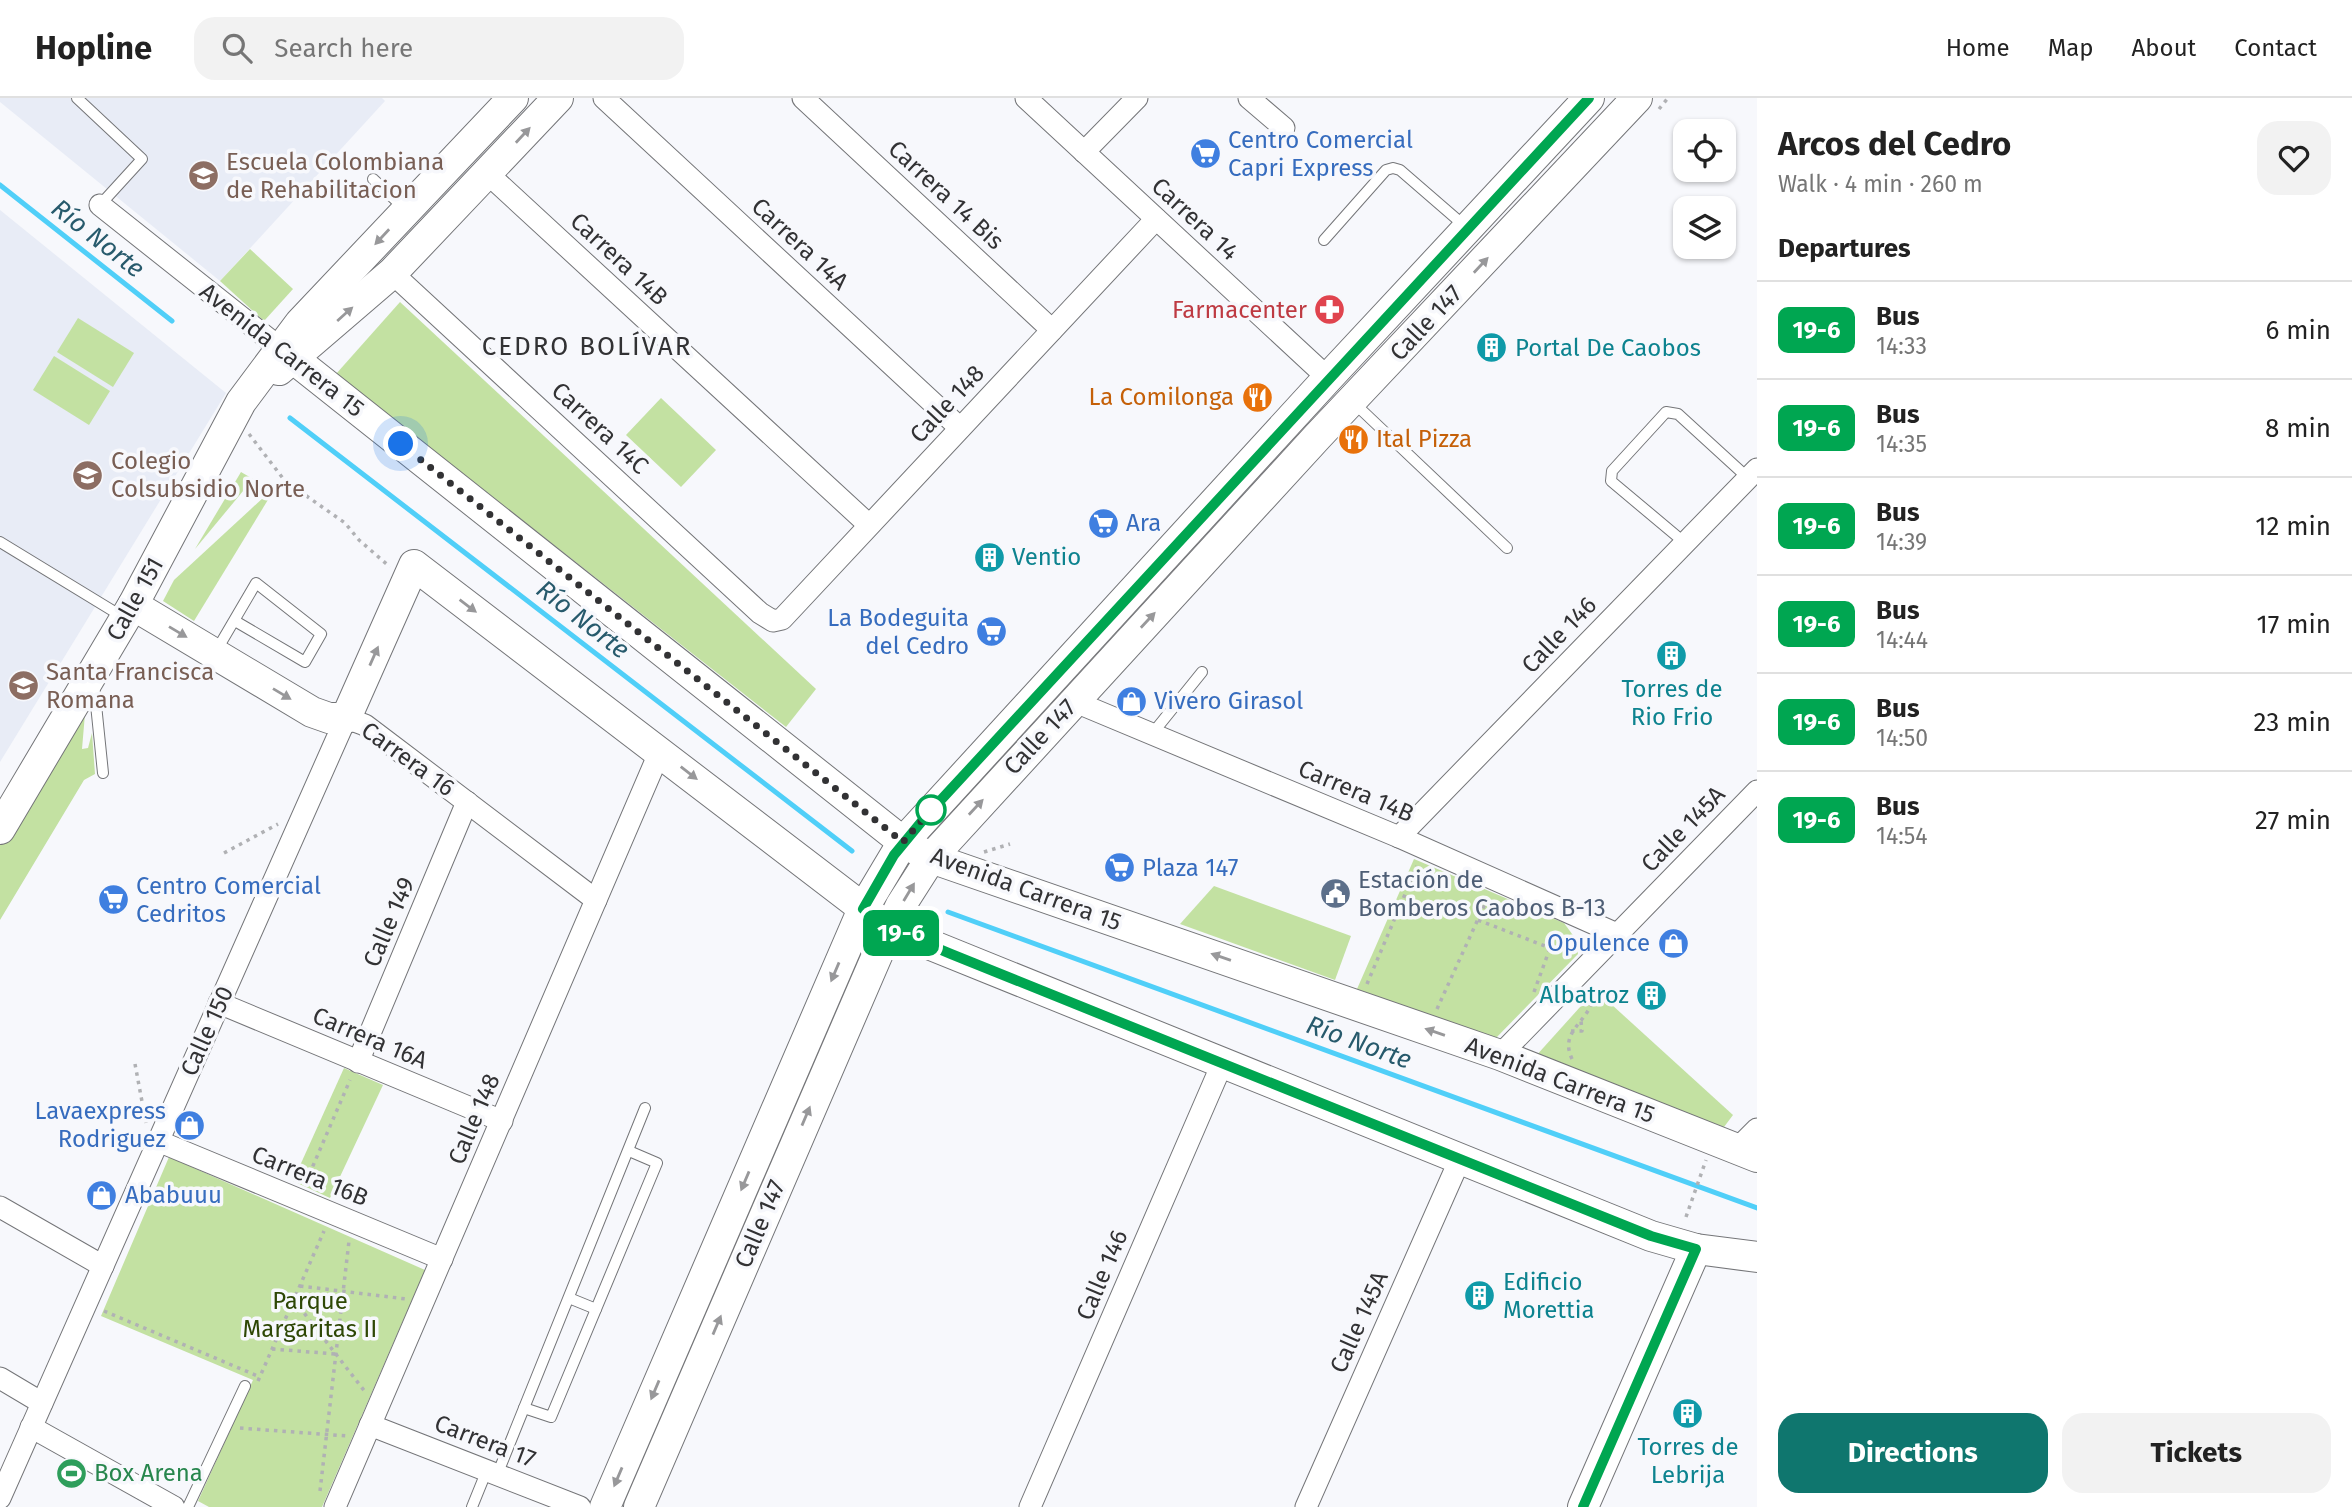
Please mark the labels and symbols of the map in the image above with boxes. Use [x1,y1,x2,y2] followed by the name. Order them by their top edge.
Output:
[1228,126,1413,182] place label: Centro Comercial Capri Express
[514,127,530,144] one-way arrow
[883,135,1009,255] street label: Carrera 14 Bis
[1188,137,1222,171] supermarket icon: Centro Comercial Capri Express
[226,148,444,204] place label: Escuela Colombiana de Rehabilitacion
[186,159,220,193] school or university icon: Escuela Colombiana de Rehabilitacion
[1146,172,1244,266] street label: Carrera 14
[746,192,854,296] street label: Carrera 14A
[45,193,150,284] water label: Río Norte
[565,207,673,311] street label: Carrera 14B
[374,228,390,245] one-way arrow
[1473,256,1490,273] one-way arrow
[194,277,370,423] street label: Avenida Carrera 15
[1384,280,1468,366] street label: Calle 147
[1313,293,1347,327] pharmacy icon: Farmacenter
[1172,296,1308,324] place label: Farmacenter
[337,307,354,323] one-way arrow
[482,331,692,362] district label: CEDRO BOLÍVAR
[1475,331,1509,365] building icon: Portal De Caobos
[1515,334,1701,362] place label: Portal De Caobos
[904,359,990,449] street label: Calle 148
[546,376,654,480] street label: Carrera 14C
[1240,380,1274,414] restaurant icon: La Comilonga
[1088,383,1234,411] place label: La Comilonga
[1336,422,1370,456] restaurant icon: Ital Pizza
[1376,425,1472,453] place label: Ital Pizza
[383,426,418,461] your location
[111,447,305,503] place label: Colegio Colsubsidio Norte
[71,458,105,492] school or university icon: Colegio Colsubsidio Norte
[1086,506,1120,540] supermarket icon: Ara
[1126,509,1161,537] place label: Ara
[972,540,1006,574] building icon: Ventio
[1012,543,1081,571] place label: Ventio
[101,552,169,646] street label: Calle 151
[530,574,635,665] water label: Río Norte
[1516,591,1602,679] street label: Calle 146
[459,599,478,613] one-way arrow
[827,604,969,660] place label: La Bodeguita del Cedro
[1140,611,1156,629] one-way arrow
[975,615,1009,649] supermarket icon: La Bodeguita del Cedro
[169,626,188,638] one-way arrow
[1655,638,1689,672] building icon: Torres de Rio Frio
[369,645,380,666] one-way arrow
[46,658,214,714] place label: Santa Francisca Romana
[6,669,40,703] school or university icon: Santa Francisca Romana
[1622,675,1723,731] place label: Torres de Rio Frio
[1114,684,1148,718] shop icon: Vivero Girasol
[1154,687,1303,715] place label: Vivero Girasol
[272,688,291,700] one-way arrow
[998,694,1082,780] street label: Calle 147
[356,716,460,802] street label: Carrera 16
[1294,754,1418,828] street label: Carrera 14B
[679,766,697,781] one-way arrow
[1635,780,1731,878] street label: Calle 145A
[916,795,946,825] unlabelled marker
[967,799,983,816] one-way arrow
[927,842,1125,936] street label: Avenida Carrera 15
[1102,851,1136,885] supermarket icon: Plaza 147
[1142,854,1238,882] place label: Plaza 147
[1358,866,1606,922] place label: Estación de Bomberos Caobos B-13
[136,872,321,928] place label: Centro Comercial Cedritos
[358,873,420,971] street label: Calle 149
[1318,877,1352,911] public building icon: Estación de Bomberos Caobos B-13
[96,883,130,917] supermarket icon: Centro Comercial Cedritos
[902,883,915,902] one-way arrow
[852,910,950,956] line badge: 19-6
[1656,926,1690,960] shop icon: Opulence
[1547,929,1650,957] place label: Opulence
[1210,951,1231,962] one-way arrow
[829,962,841,982] one-way arrow
[1635,978,1669,1012] building icon: Albatroz
[1540,981,1629,1009] place label: Albatroz
[175,982,239,1080] street label: Calle 150
[308,1001,432,1075] street label: Carrera 16A
[1302,1009,1415,1076] water label: Río Norte
[1425,1026,1446,1037] one-way arrow
[1461,1031,1659,1129] street label: Avenida Carrera 15
[442,1069,506,1169] street label: Calle 148
[35,1097,166,1153] place label: Lavaexpress Rodriguez
[801,1105,812,1126] one-way arrow
[172,1108,206,1142] shop icon: Lavaexpress Rodriguez
[248,1140,372,1212] street label: Carrera 16B
[739,1171,751,1191] one-way arrow
[729,1176,791,1272] street label: Calle 147
[85,1178,119,1212] shop icon: Ababuuu
[125,1181,222,1209] place label: Ababuuu
[1070,1226,1134,1324] street label: Calle 146
[1324,1267,1394,1377] street label: Calle 145A
[1503,1268,1594,1324] place label: Edificio Morettia
[1463,1279,1497,1313] building icon: Edificio Morettia
[243,1287,377,1343] park label: Parque Margaritas II
[711,1314,722,1335] one-way arrow
[649,1379,660,1400] one-way arrow
[1671,1396,1705,1430] building icon: Torres de Lebrija
[430,1409,540,1473] street label: Carrera 17
[1638,1433,1739,1489] place label: Torres de Lebrija
[54,1456,88,1490] sports icon: Box Arena
[94,1459,203,1487] place label: Box Arena
[612,1466,623,1487] one-way arrow

